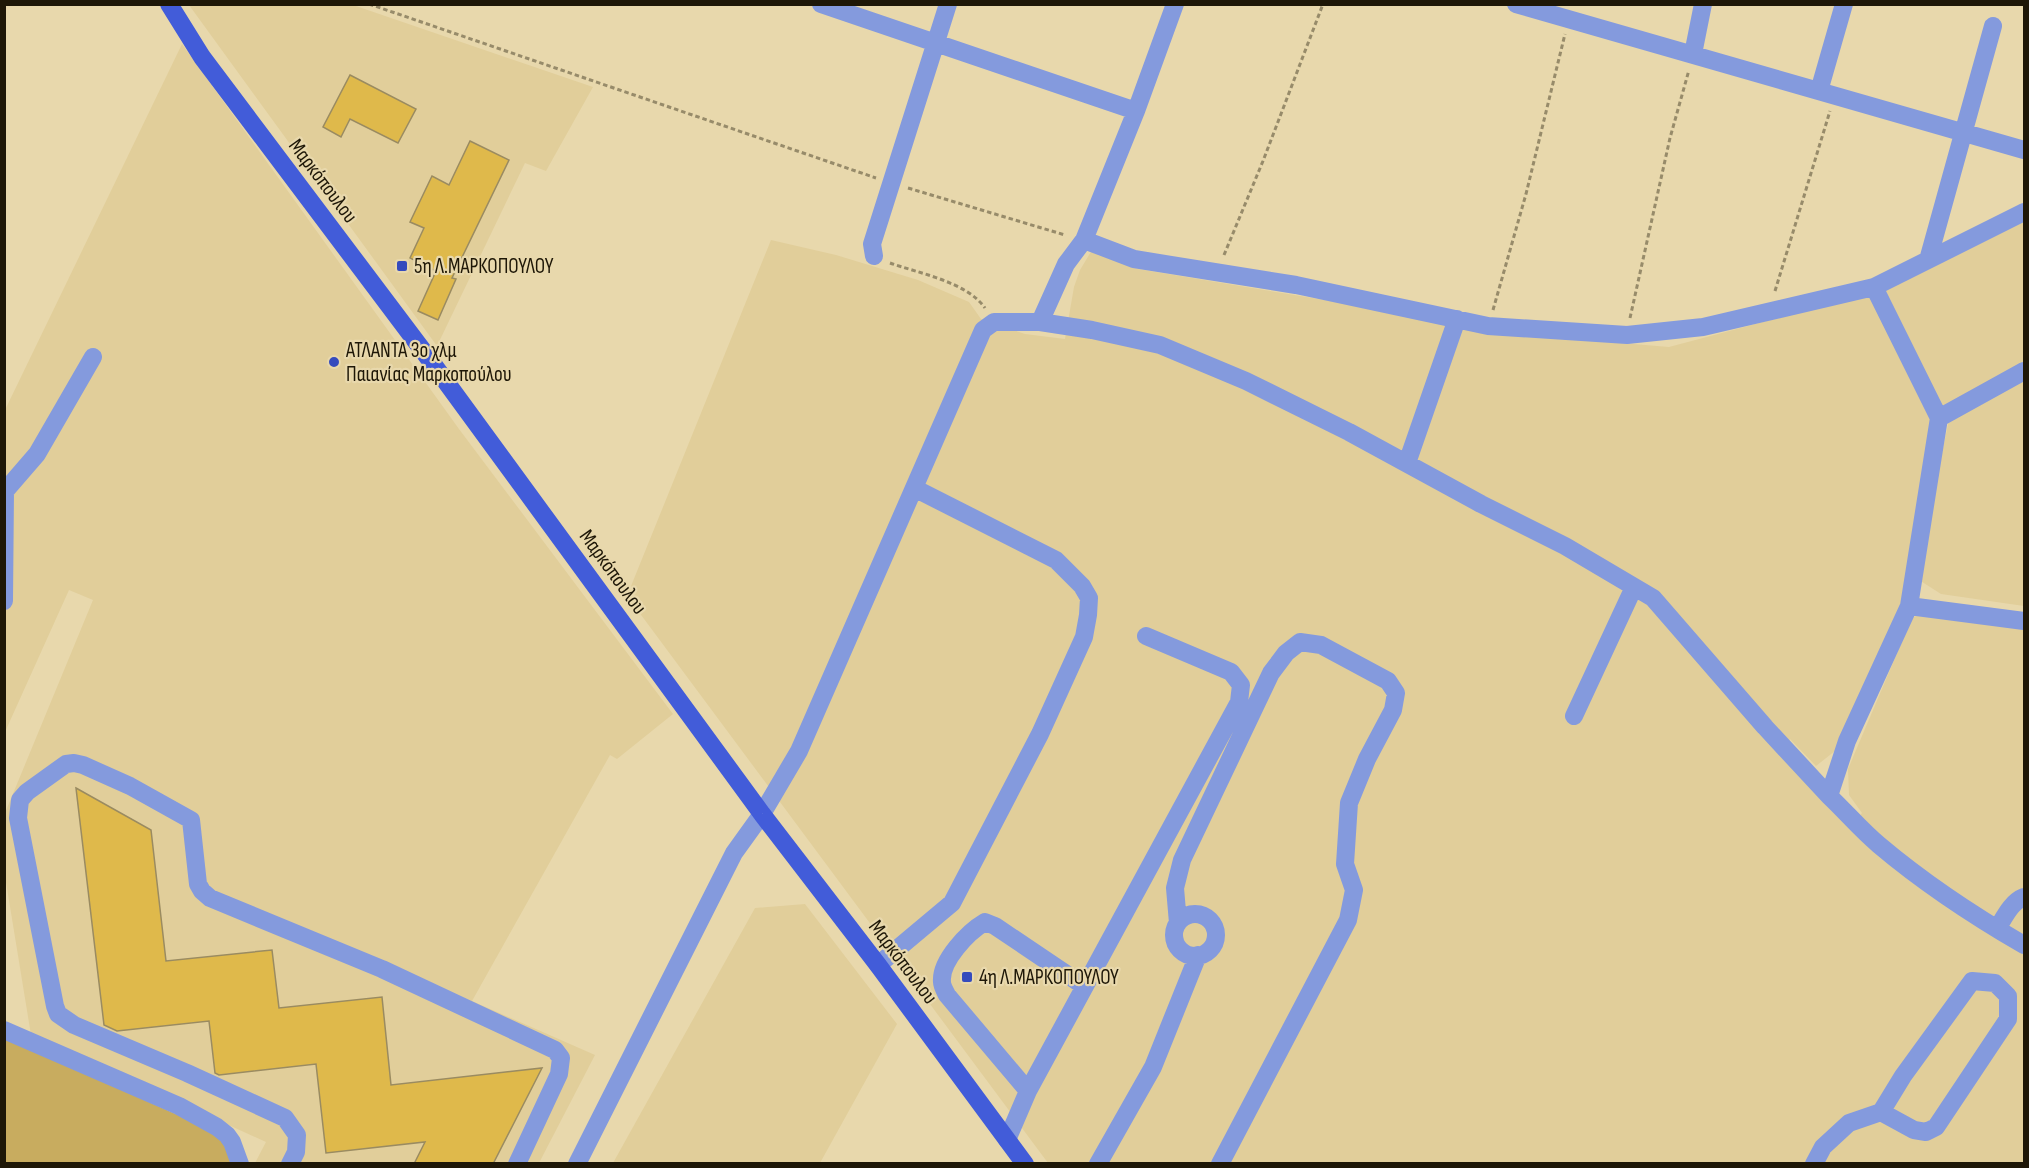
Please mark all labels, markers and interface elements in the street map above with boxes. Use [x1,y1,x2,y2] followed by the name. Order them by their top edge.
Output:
[283,134,363,228] street label: Μαρκόπουλου
[414,254,554,279] place label: 5η Λ.ΜΑΡΚΟΠΟΥΛΟΥ
[395,259,409,273] marker: 5η Λ.ΜΑΡΚΟΠΟΥΛΟΥ
[345,338,512,387] place label: ΑΤΛΑΝΤΑ 3ο χλμ Παιανίας Μαρκοπούλου
[327,355,341,369] marker: ΑΤΛΑΝΤΑ 3ο χλμ Παιανίας Μαρκοπούλου
[574,525,652,619] street label: Μαρκόπουλου
[863,915,943,1009] street label: Μαρκόπουλου
[979,965,1119,990] place label: 4η Λ.ΜΑΡΚΟΠΟΥΛΟΥ
[960,970,974,984] marker: 4η Λ.ΜΑΡΚΟΠΟΥΛΟΥ

